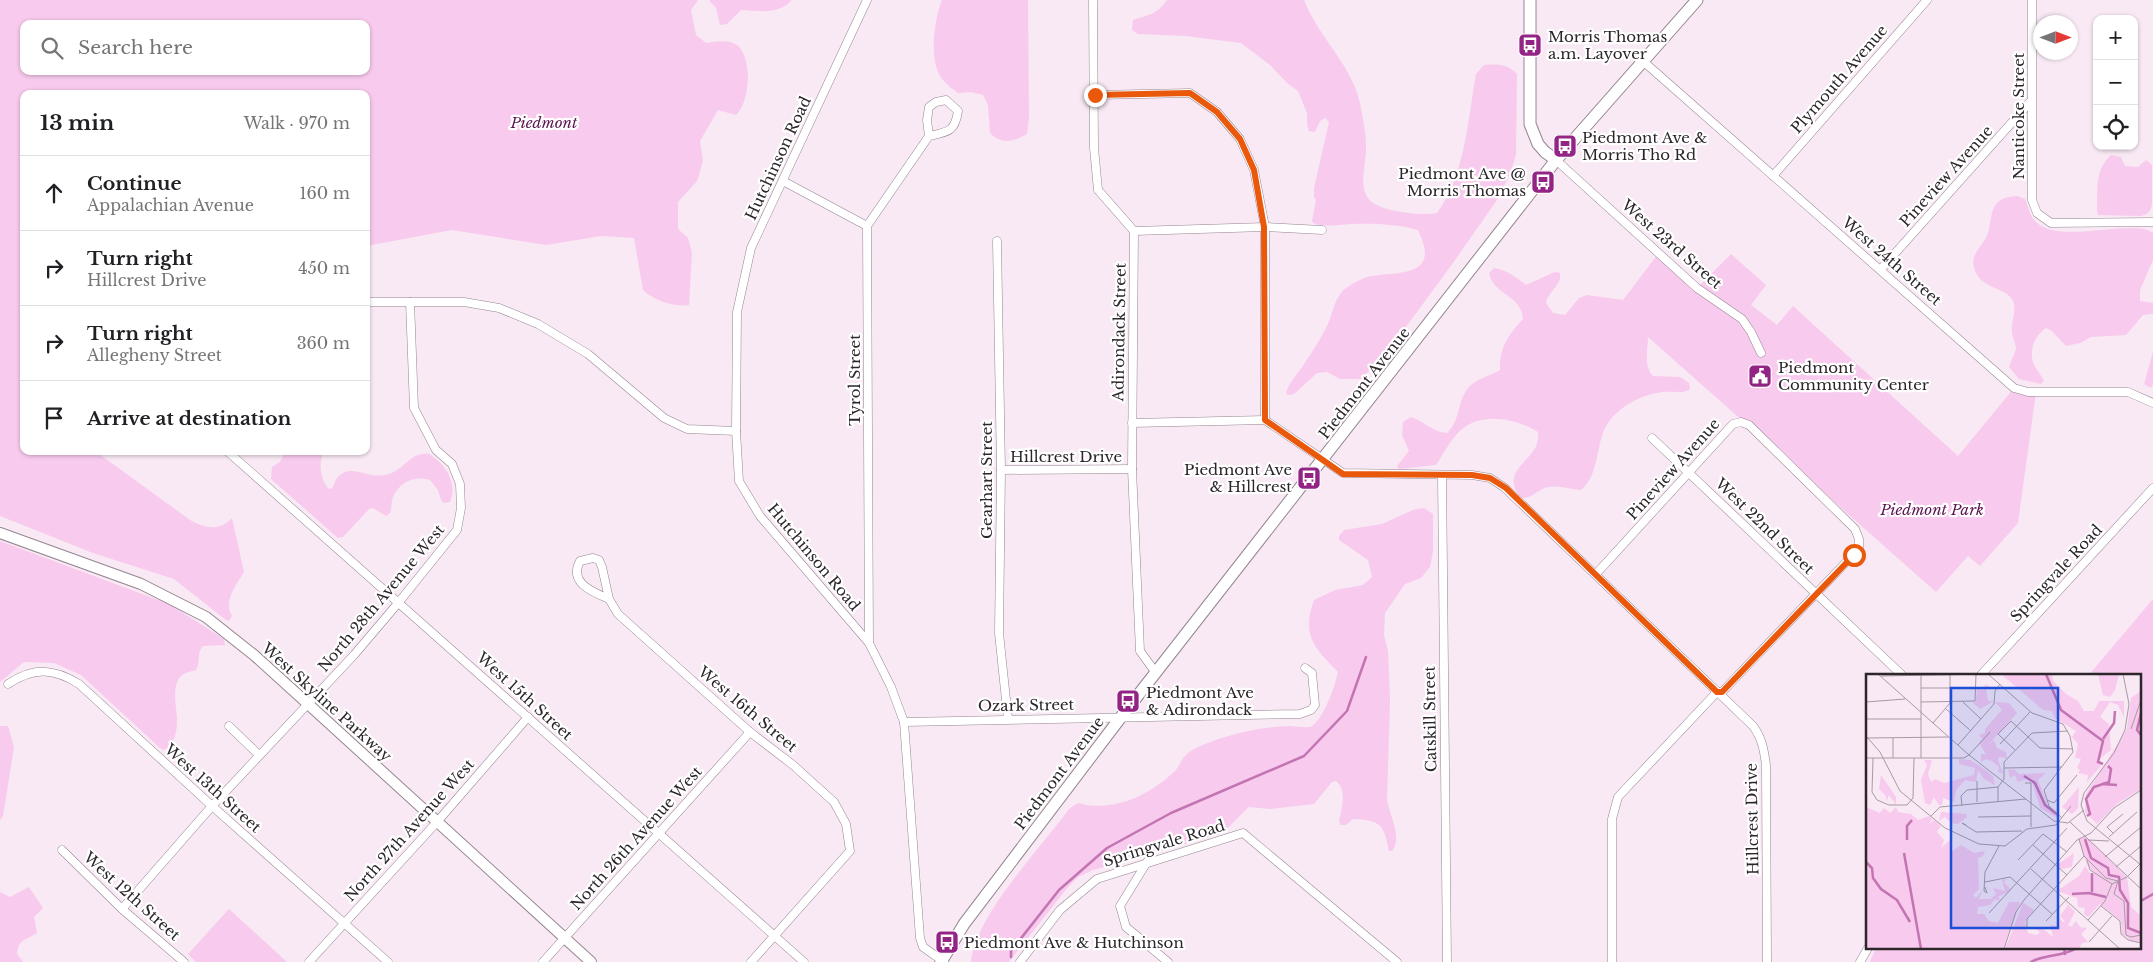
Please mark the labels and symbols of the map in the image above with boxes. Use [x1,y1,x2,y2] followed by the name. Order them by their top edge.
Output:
[2033,15,2078,60] north arrow
[1787,21,1891,137] street label: Plymouth Avenue
[1548,27,1667,63] place label: Morris Thomas a.m. Layover
[1517,32,1543,58] bus stop icon: Morris Thomas a.m. Layover
[2009,52,2028,179] street label: Nanticoke Street
[1084,84,1107,107] route end
[741,93,815,223] street label: Hutchinson Road
[510,113,578,132] park label: Piedmont
[1895,121,1997,231] street label: Pineview Avenue
[1582,128,1707,164] place label: Piedmont Ave & Morris Tho Rd
[1552,133,1578,159] bus stop icon: Piedmont Ave & Morris Tho Rd
[1398,164,1526,200] place label: Piedmont Ave @ Morris Thomas
[1530,169,1556,195] bus stop icon: Piedmont Ave @ Morris Thomas
[1617,195,1726,293] street label: West 23rd Street
[1838,212,1946,309] street label: West 24th Street
[1108,262,1130,402] street label: Adirondack Street
[1314,323,1414,443] street label: Piedmont Avenue
[845,334,864,426] street label: Tyrol Street
[1778,358,1930,394] place label: Piedmont Community Center
[1747,363,1773,389] public building icon: Piedmont Community Center
[1622,414,1724,524] street label: Pineview Avenue
[977,421,996,539] street label: Gearhart Street
[1010,447,1122,466] street label: Hillcrest Drive
[1184,460,1292,496] place label: Piedmont Ave & Hillcrest
[1296,465,1322,491] bus stop icon: Piedmont Ave & Hillcrest
[1711,473,1819,578] street label: West 22nd Street
[764,499,864,615] street label: Hutchinson Road
[1879,500,1984,519] park label: Piedmont Park
[314,520,449,676] street label: North 28th Avenue West
[2006,520,2106,626] street label: Springvale Road
[1843,544,1866,567] route start
[257,638,396,766] street label: West Skyline Parkway
[472,647,577,744] street label: West 15th Street
[694,661,802,756] street label: West 16th Street
[1420,665,1440,772] street label: Catskill Street
[1866,674,2140,950] inset map
[1146,683,1254,719] place label: Piedmont Ave & Adirondack
[1115,688,1141,714] bus stop icon: Piedmont Ave & Adirondack
[978,695,1075,715] street label: Ozark Street
[1010,713,1108,833] street label: Piedmont Avenue
[160,739,265,837] street label: West 13th Street
[340,755,478,905] street label: North 27th Avenue West
[566,762,706,914] street label: North 26th Avenue West
[1742,763,1762,875] street label: Hillcrest Drive
[1101,815,1227,871] street label: Springvale Road
[79,847,184,945] street label: West 12th Street
[934,929,960,955] bus stop icon: Piedmont Ave & Hutchinson
[964,933,1184,952] place label: Piedmont Ave & Hutchinson

